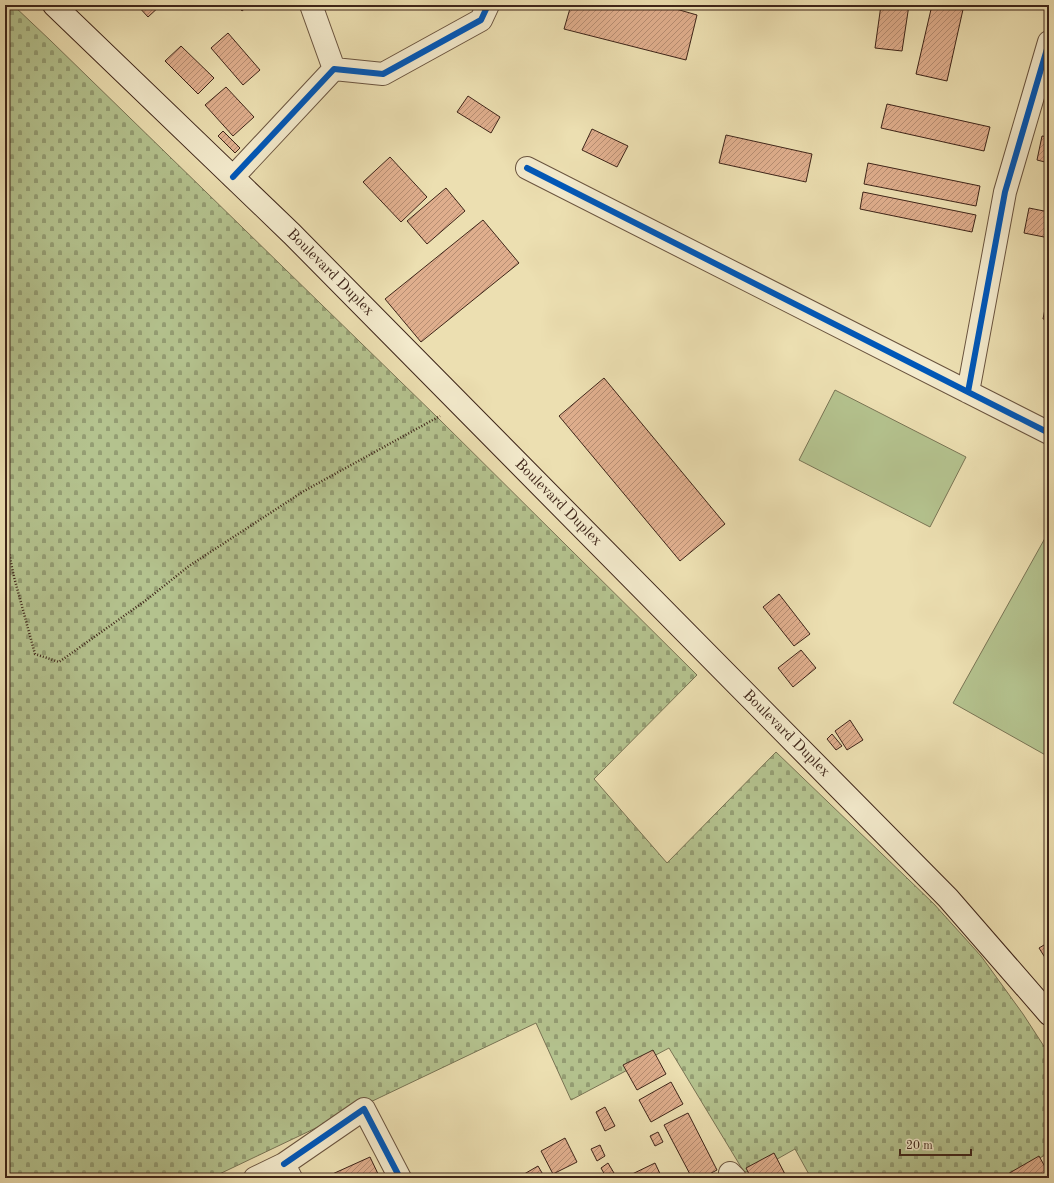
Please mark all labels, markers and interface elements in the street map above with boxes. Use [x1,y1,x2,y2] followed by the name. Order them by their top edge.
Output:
[284,227,376,319] street label: Boulevard Duplex
[512,457,604,549] street label: Boulevard Duplex
[740,688,832,780] street label: Boulevard Duplex
[900,1131,971,1157] scale bar
[906,1140,933,1152] text: 20 m

